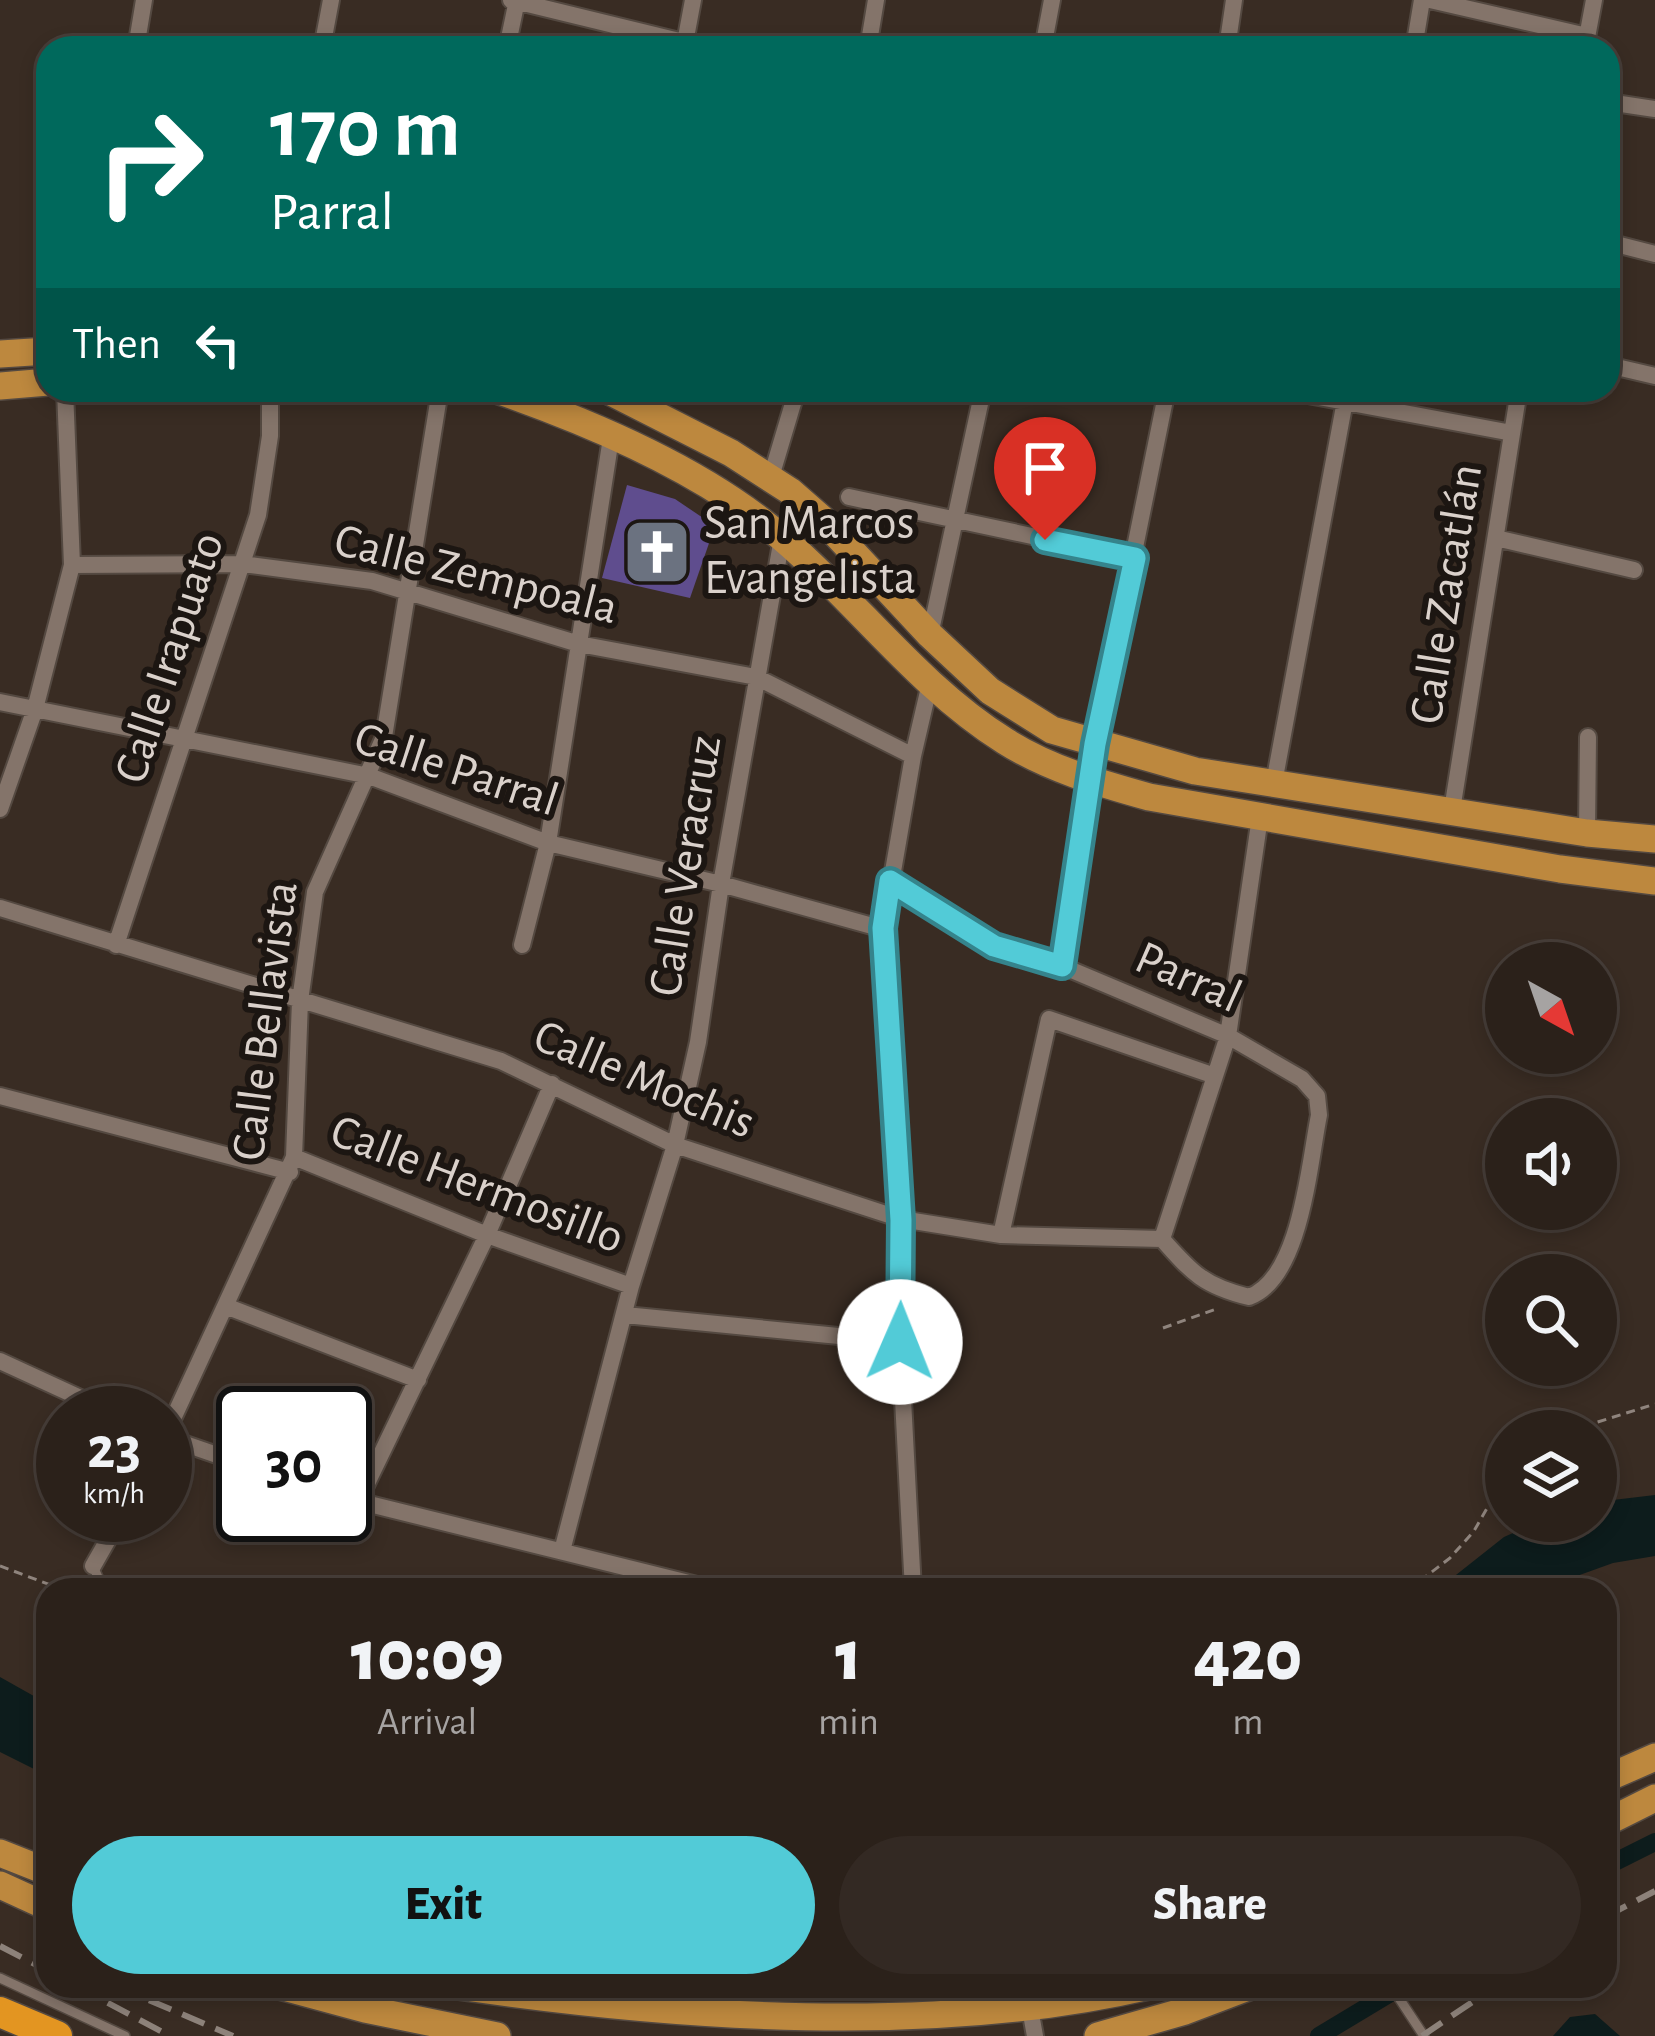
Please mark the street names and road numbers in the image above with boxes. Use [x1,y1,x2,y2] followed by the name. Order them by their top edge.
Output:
[1403,461,1491,727] street label: Calle Zacatlán
[330,517,622,633] street label: Calle Zempoala
[107,527,233,789] street label: Calle Irapuato
[348,715,564,825] street label: Calle Parral
[642,732,730,1000] street label: Calle Veracruz
[225,879,307,1163] street label: Calle Bellavista
[1128,934,1248,1022] street label: Parral
[527,1012,761,1148] street label: Calle Mochis
[324,1107,630,1263] street label: Calle Hermosillo

